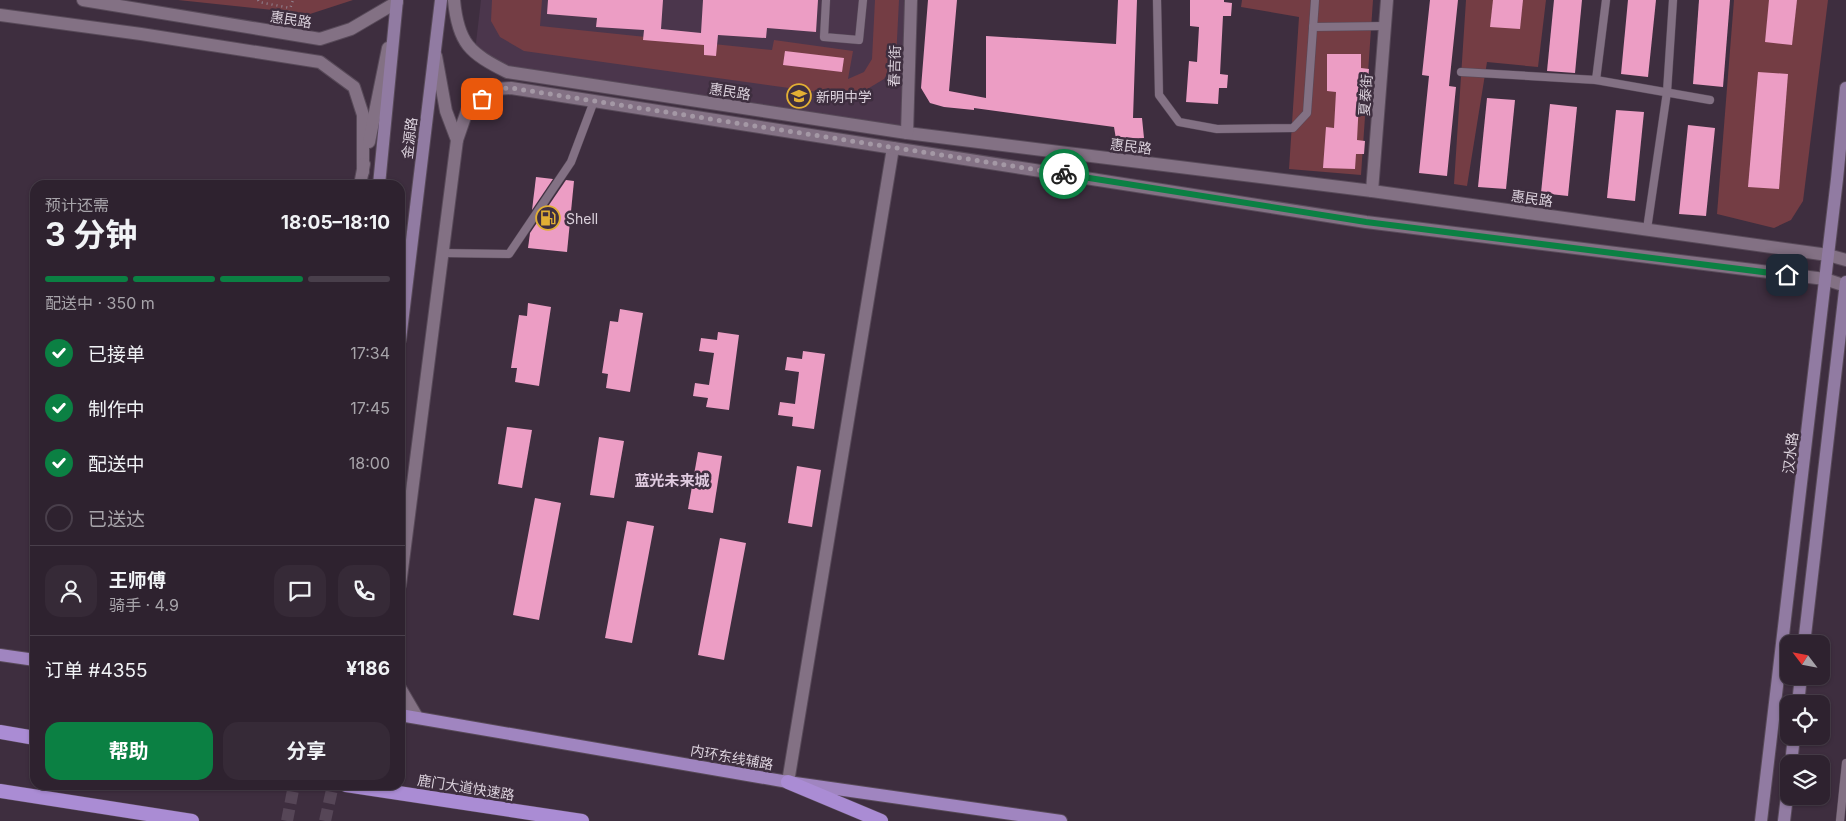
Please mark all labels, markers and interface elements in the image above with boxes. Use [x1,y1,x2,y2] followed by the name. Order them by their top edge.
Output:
[269,7,313,31] street label: 惠民路
[885,45,903,87] street label: 春吉街
[1355,73,1375,117] street label: 夏泰街
[461,78,503,120] pin
[708,79,752,103] street label: 惠民路
[786,83,812,109] school or university icon: 新明中学
[468,85,496,113] icon: bag
[816,88,872,105] place label: 新明中学
[398,116,420,160] street label: 金源路
[1109,135,1153,157] street label: 惠民路
[1039,149,1089,199] courier
[1050,160,1078,188] icon: bike
[1510,187,1554,209] street label: 惠民路
[45,195,109,215] text: 预计还需
[535,205,561,231] fuel station icon: Shell
[566,210,598,227] place label: Shell
[281,211,390,234] text: 18:05–18:10
[45,215,137,254] text: 3 分钟
[1766,254,1808,296] pin
[1773,261,1801,289] icon: home
[45,293,155,313] text: 配送中 · 350 m
[45,339,73,367] icon: check
[88,343,145,366] text: 已接单
[350,343,390,363] text: 17:34
[45,394,73,422] icon: check
[88,398,145,421] text: 制作中
[350,398,390,418] text: 17:45
[1779,431,1801,475] street label: 汉水路
[45,449,73,477] icon: check
[88,453,145,476] text: 配送中
[349,453,390,473] text: 18:00
[634,471,710,490] district label: 蓝光未来城
[88,508,145,531] text: 已送达
[45,565,97,617] button: person
[274,565,326,617] button: chat
[338,565,390,617] button: phone
[109,569,166,592] text: 王师傅
[109,595,179,615] text: 骑手 · 4.9
[1780,635,1830,685] north arrow
[1780,635,1830,805] map controls
[346,657,390,680] text: ¥186
[45,659,148,682] text: 订单 #4355
[1780,695,1830,745] button: locate
[45,722,213,780] button: 帮助
[223,722,390,780] button: 分享
[689,741,775,773] street label: 内环东线辅路
[1780,755,1830,805] button: layers
[416,771,516,803] street label: 鹿门大道快速路

